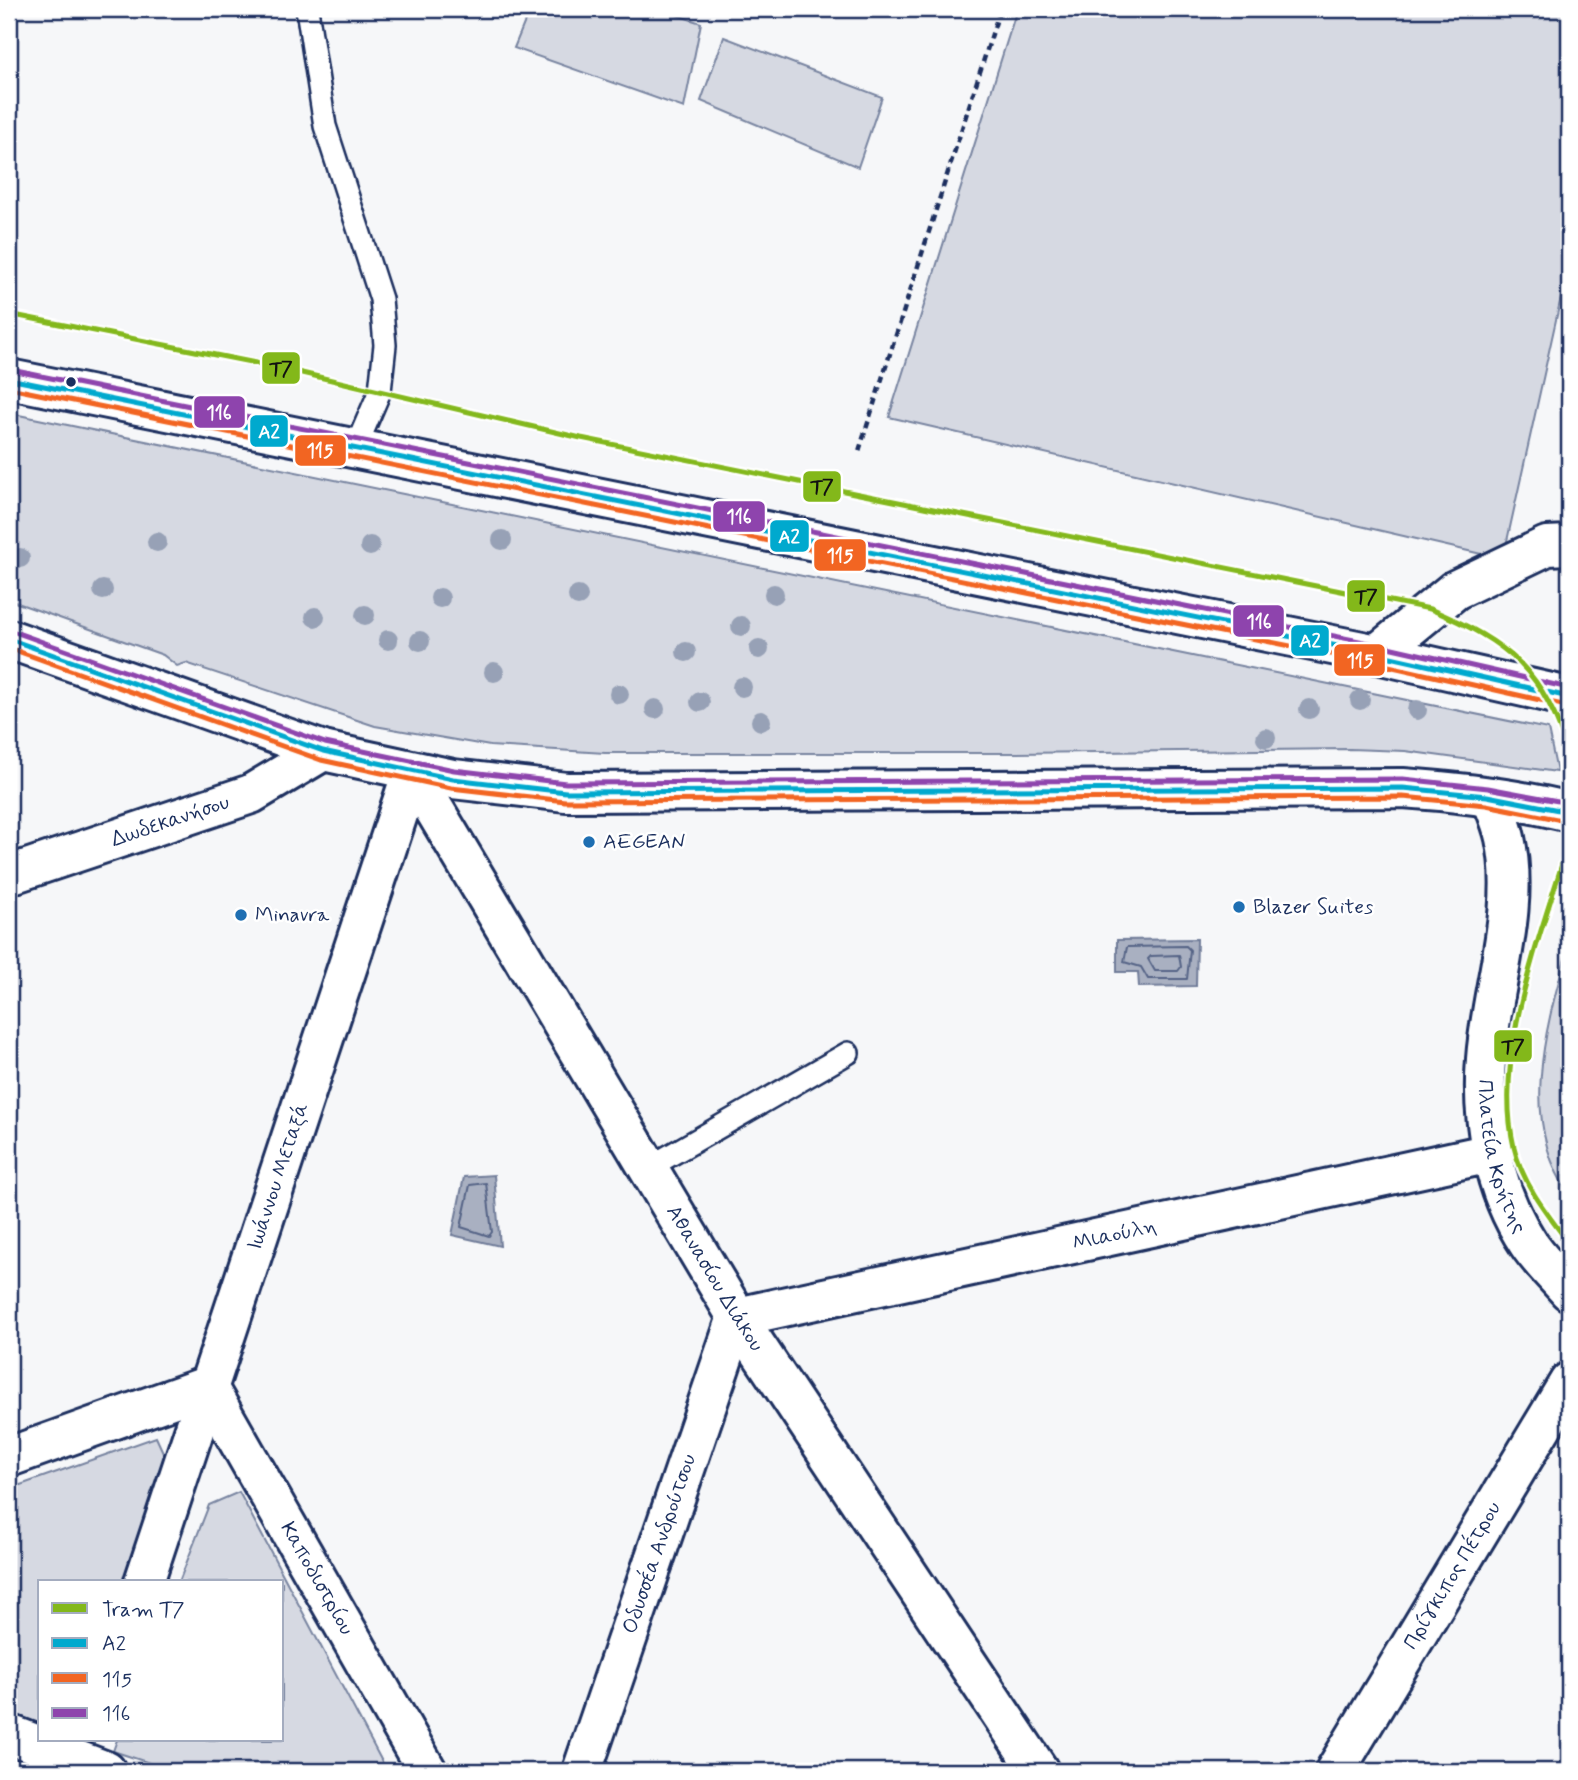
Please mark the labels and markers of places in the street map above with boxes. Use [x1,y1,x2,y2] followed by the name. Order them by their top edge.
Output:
[64,375,78,389] unlabelled marker
[603,828,686,856] place label: AEGEAN
[581,834,597,850] marker: AEGEAN
[1253,893,1373,921] place label: Blazer Suites
[1231,899,1247,915] marker: Blazer Suites
[255,901,330,929] place label: Minavra
[233,907,249,923] marker: Minavra

